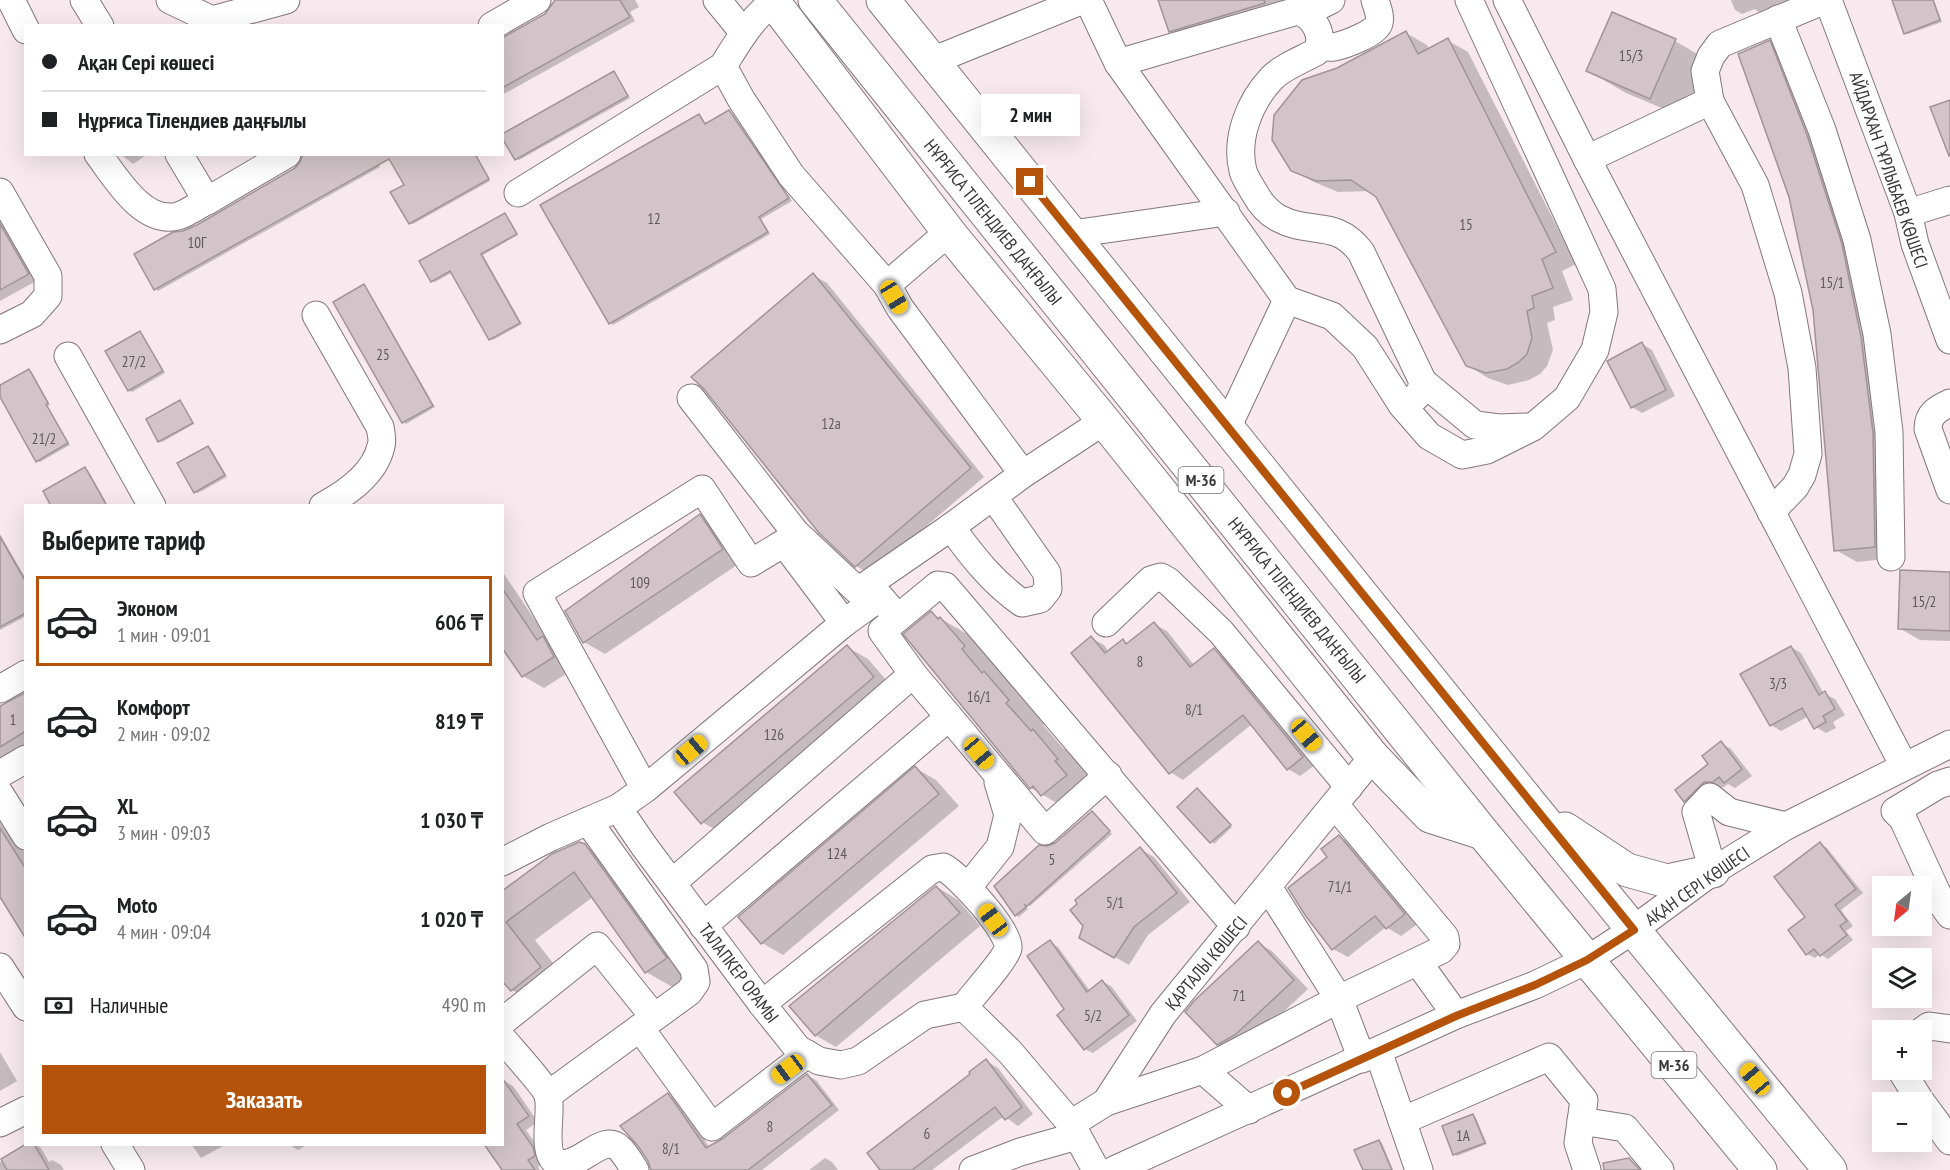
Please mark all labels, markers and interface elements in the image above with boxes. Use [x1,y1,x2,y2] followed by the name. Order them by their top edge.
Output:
[1619,46,1643,65] house number: 15/3
[78,48,214,76] text: Ақан Сері көшесі
[1845,69,1933,271] street label: АЙДАРХАН ТҰРЛЫБАЕВ КӨШЕСІ
[980,95,1080,137] callout: 2 мин
[1009,102,1052,128] text: 2 мин
[78,106,306,134] text: Нұрғиса Тілендиев даңғылы
[919,134,1067,310] street label: НҰРҒИСА ТІЛЕНДИЕВ ДАҢҒЫЛЫ
[1016,168,1043,195] route end
[647,209,661,228] house number: 12
[1459,215,1473,234] house number: 15
[188,233,207,252] house number: 10Г
[1820,273,1844,292] house number: 15/1
[877,277,911,317] car
[376,345,390,364] house number: 25
[122,352,146,371] house number: 27/2
[821,414,841,433] house number: 12а
[32,429,56,448] house number: 21/2
[1178,467,1224,493] road number: M-36
[1223,512,1371,688] street label: НҰРҒИСА ТІЛЕНДИЕВ ДАҢҒЫЛЫ
[42,523,205,557] text: Выберите тариф
[630,573,650,592] house number: 109
[1912,592,1936,611] house number: 15/2
[45,594,99,648] icon: car
[117,594,178,622] text: Эконом
[435,608,483,636] text: 606 ₸
[117,622,211,648] text: 1 мин · 09:01
[1137,652,1143,671] house number: 8
[1769,674,1787,693] house number: 3/3
[967,687,991,706] house number: 16/1
[45,693,99,747] icon: car
[117,693,190,721] text: Комфорт
[1185,700,1203,719] house number: 8/1
[435,707,483,735] text: 819 ₸
[10,710,16,729] house number: 1
[1288,715,1324,755] car
[117,721,211,747] text: 2 мин · 09:02
[764,725,784,744] house number: 126
[671,732,711,768] car
[961,733,997,773] car
[45,792,99,846] icon: car
[117,792,138,820] text: XL
[420,806,483,834] text: 1 030 ₸
[117,820,211,846] text: 3 мин · 09:03
[1640,841,1754,931] street label: АҚАН СЕРІ КӨШЕСІ
[827,844,847,863] house number: 124
[1049,850,1055,869] house number: 5
[1872,876,1932,936] north arrow
[1872,876,1932,1152] map controls
[1328,877,1352,896] house number: 71/1
[45,891,99,945] icon: car
[117,891,158,919] text: Moto
[1106,893,1124,912] house number: 5/1
[975,900,1011,940] car
[420,905,483,933] text: 1 020 ₸
[1160,911,1252,1015] street label: ҚАРТАЛЫ КӨШЕСІ
[117,919,211,945] text: 4 мин · 09:04
[694,919,784,1027] street label: ТАЛАПКЕР ОРАМЫ
[1872,948,1932,1008] button: layers
[1232,986,1246,1005] house number: 71
[42,989,75,1022] icon: cash
[90,991,168,1019] text: Наличные
[442,992,486,1018] text: 490 m
[1084,1006,1102,1025] house number: 5/2
[1872,1020,1932,1080] button: +
[768,1051,808,1087] car
[1652,1052,1696,1078] road number: M-36
[1737,1059,1773,1099] car
[42,1065,486,1134] button: Заказать
[1273,1079,1300,1106] route start
[1872,1092,1932,1152] button: −
[767,1117,773,1136] house number: 8
[924,1124,931,1143] house number: 6
[1456,1126,1471,1145] house number: 1А
[662,1139,680,1158] house number: 8/1

